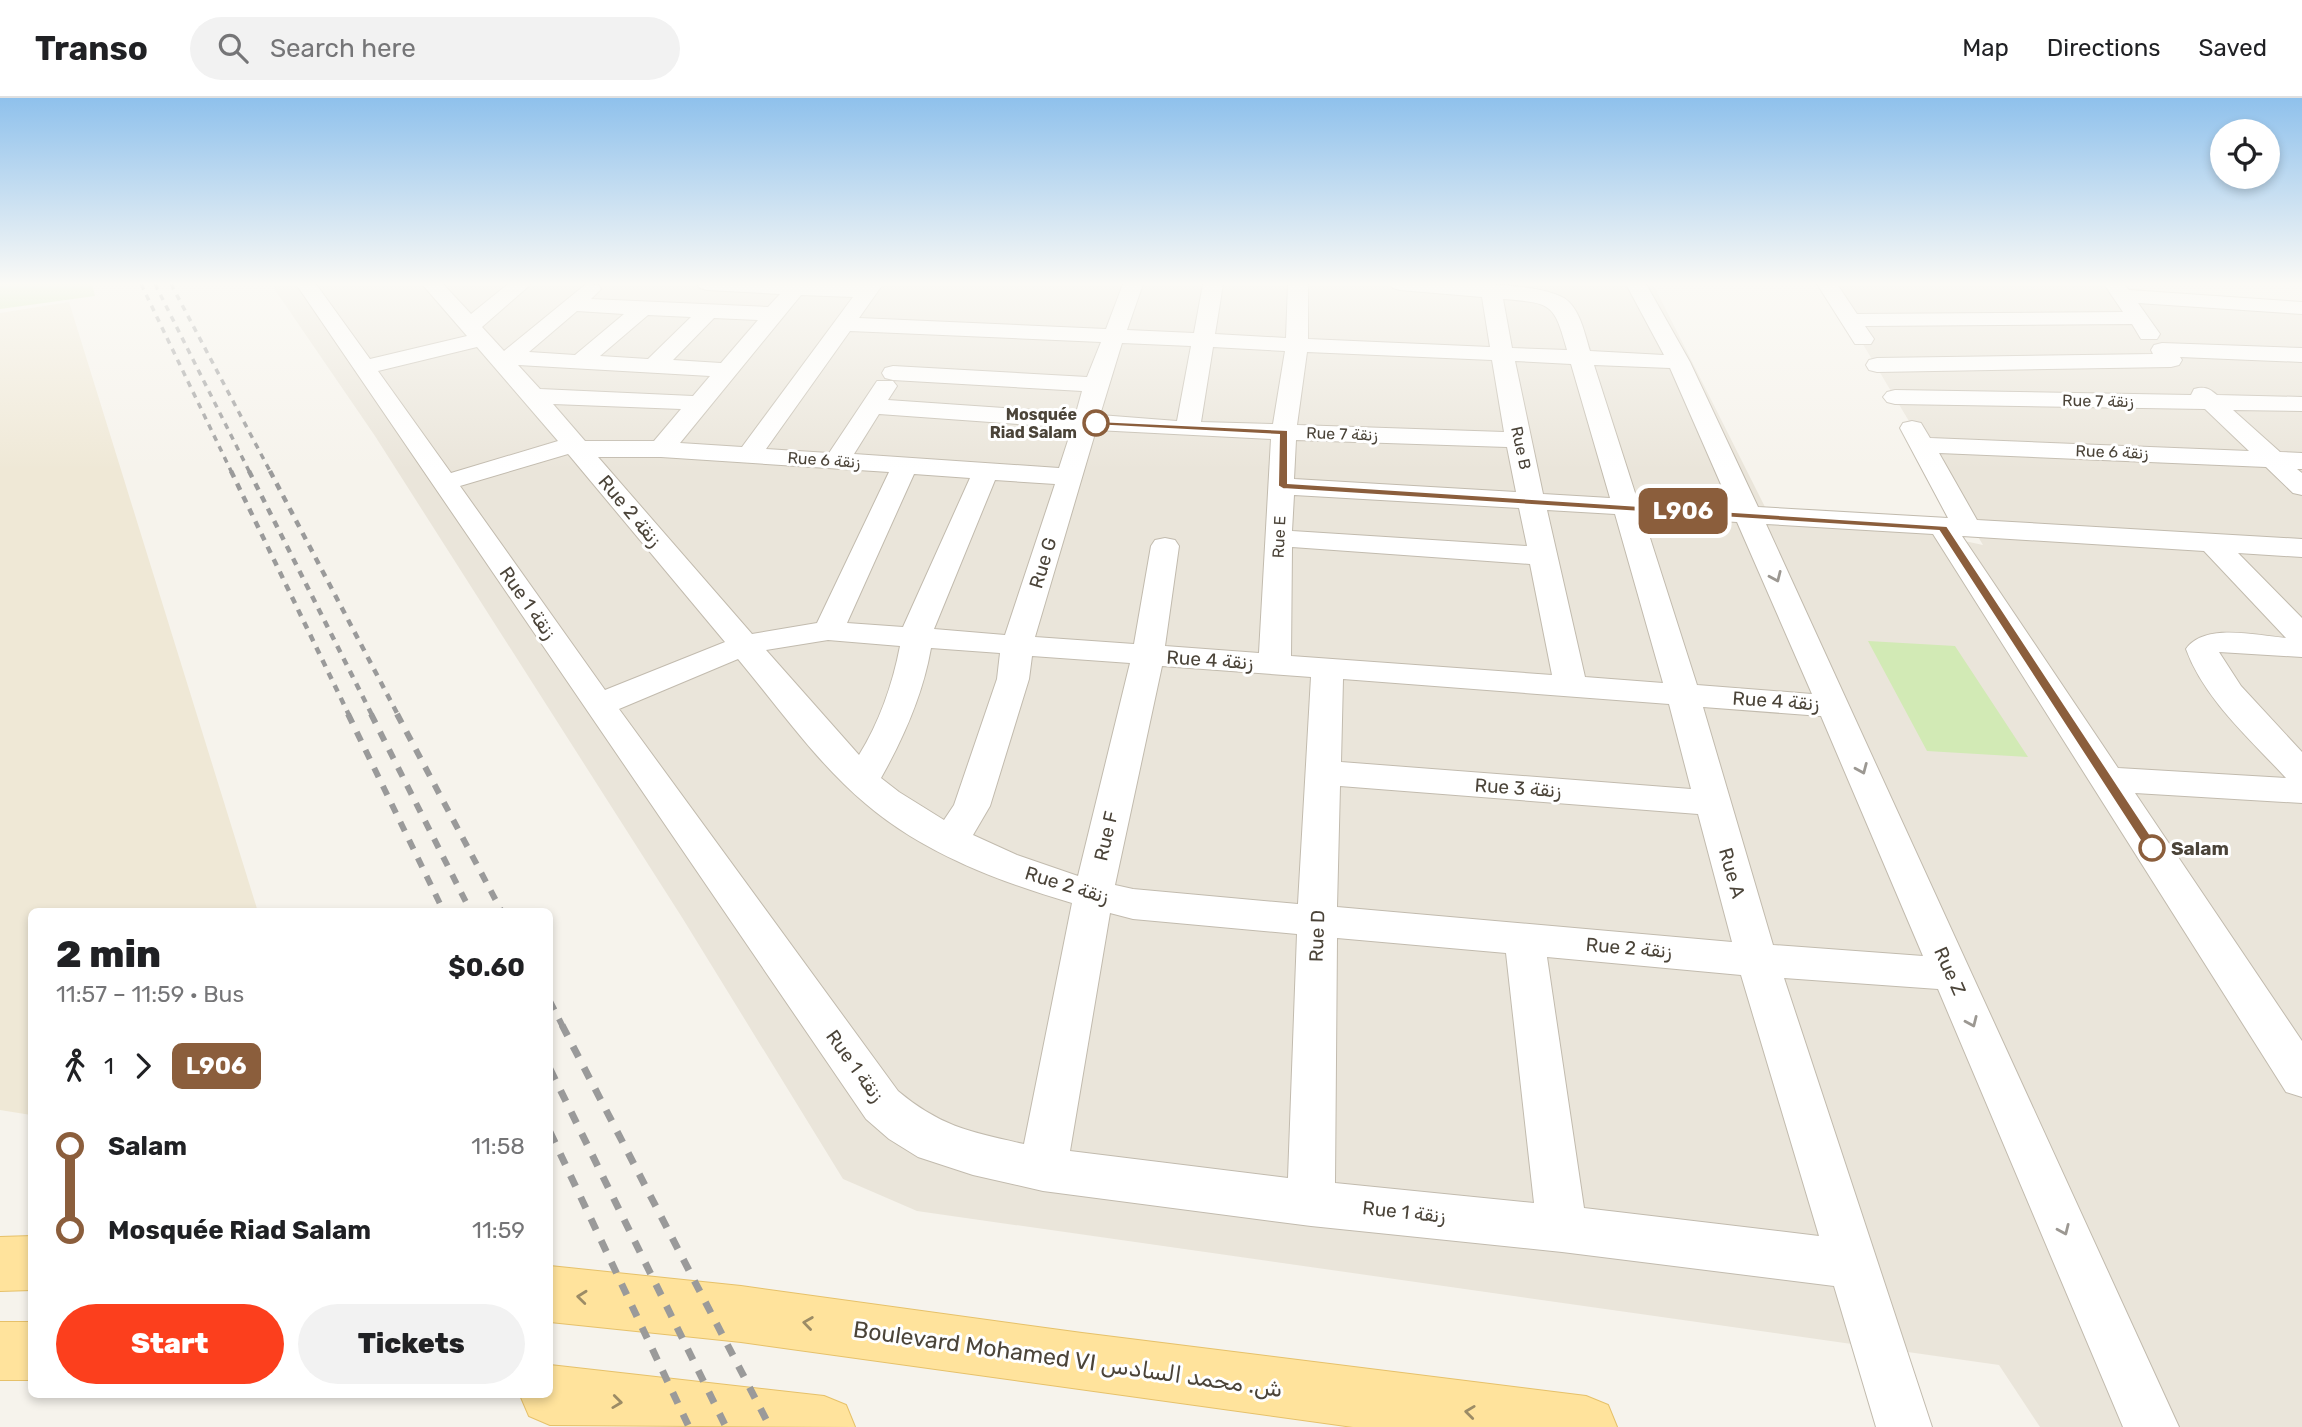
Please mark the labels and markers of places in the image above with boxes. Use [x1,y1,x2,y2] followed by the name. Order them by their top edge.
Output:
[990,405,1077,442] place label: Mosquée Riad Salam
[1083,410,1109,436] marker: Mosquée Riad Salam
[2139,835,2165,861] marker: Salam
[2171,837,2229,860] place label: Salam

